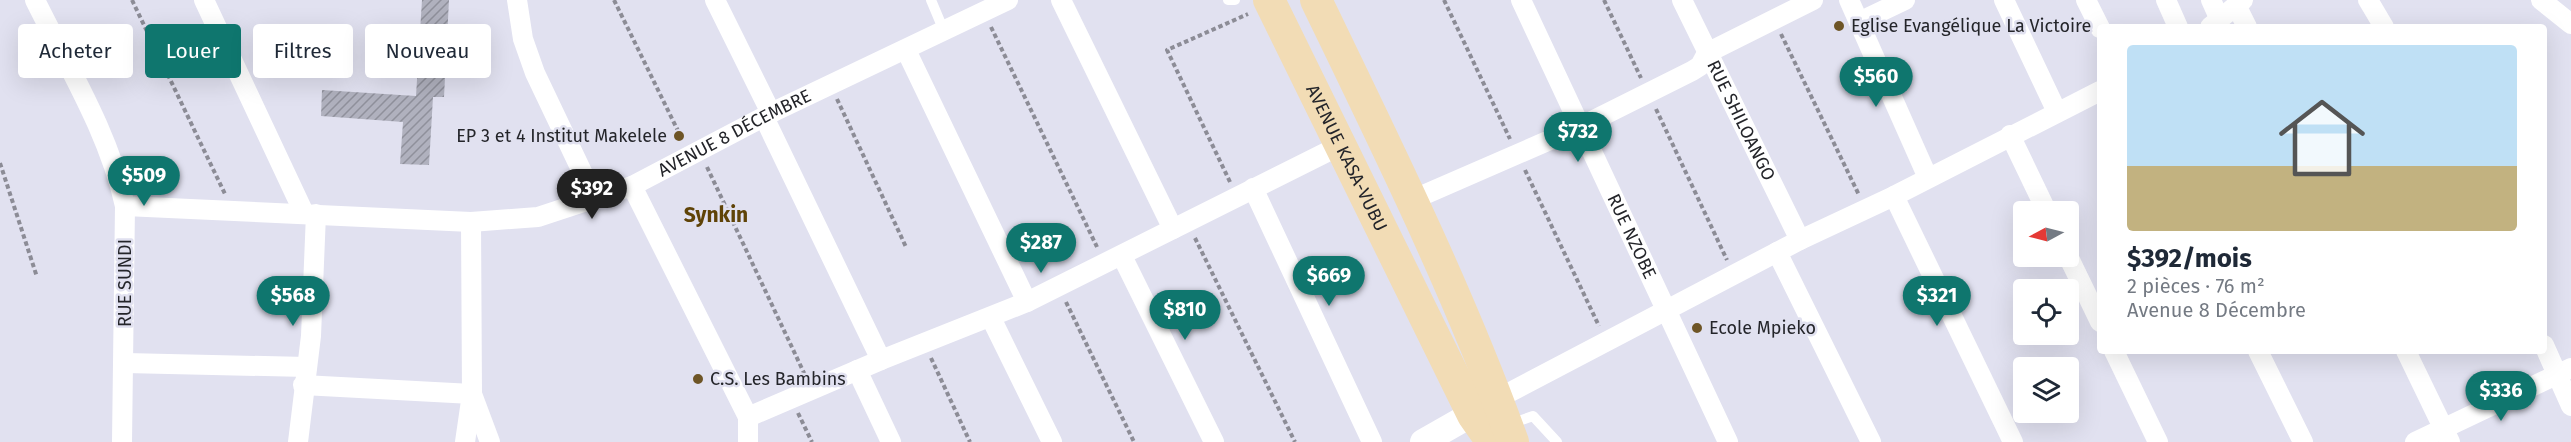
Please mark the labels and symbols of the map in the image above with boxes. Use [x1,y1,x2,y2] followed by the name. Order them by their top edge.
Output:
[1851,15,2091,37] place label: Eglise Evangélique La Victoire
[1832,19,1846,33] marker: Eglise Evangélique La Victoire
[1702,56,1780,184] street label: RUE SHILOANGO
[1840,57,1912,108] pin: $560
[1301,81,1392,235] street label: AVENUE KASA-VUBU
[654,85,815,181] street label: AVENUE 8 DÉCEMBRE
[1542,112,1614,163] pin: $732
[456,125,667,147] place label: EP 3 et 4 Institut Makelele
[672,129,686,143] marker: EP 3 et 4 Institut Makelele
[108,156,180,207] pin: $509
[556,169,628,220] pin: $392
[1602,190,1661,282] street label: RUE NZOBE
[2013,201,2079,267] north arrow
[684,202,748,228] district label: Synkin
[1005,223,1077,274] pin: $287
[114,239,136,327] street label: RUE SUNDI
[1293,256,1365,307] pin: $669
[257,276,329,327] pin: $568
[1901,276,1973,327] pin: $321
[1149,290,1221,341] pin: $810
[1709,317,1816,339] place label: Ecole Mpieko
[1690,321,1704,335] marker: Ecole Mpieko
[710,368,846,390] place label: C.S. Les Bambins
[2465,371,2537,422] pin: $336
[691,372,705,386] marker: C.S. Les Bambins

